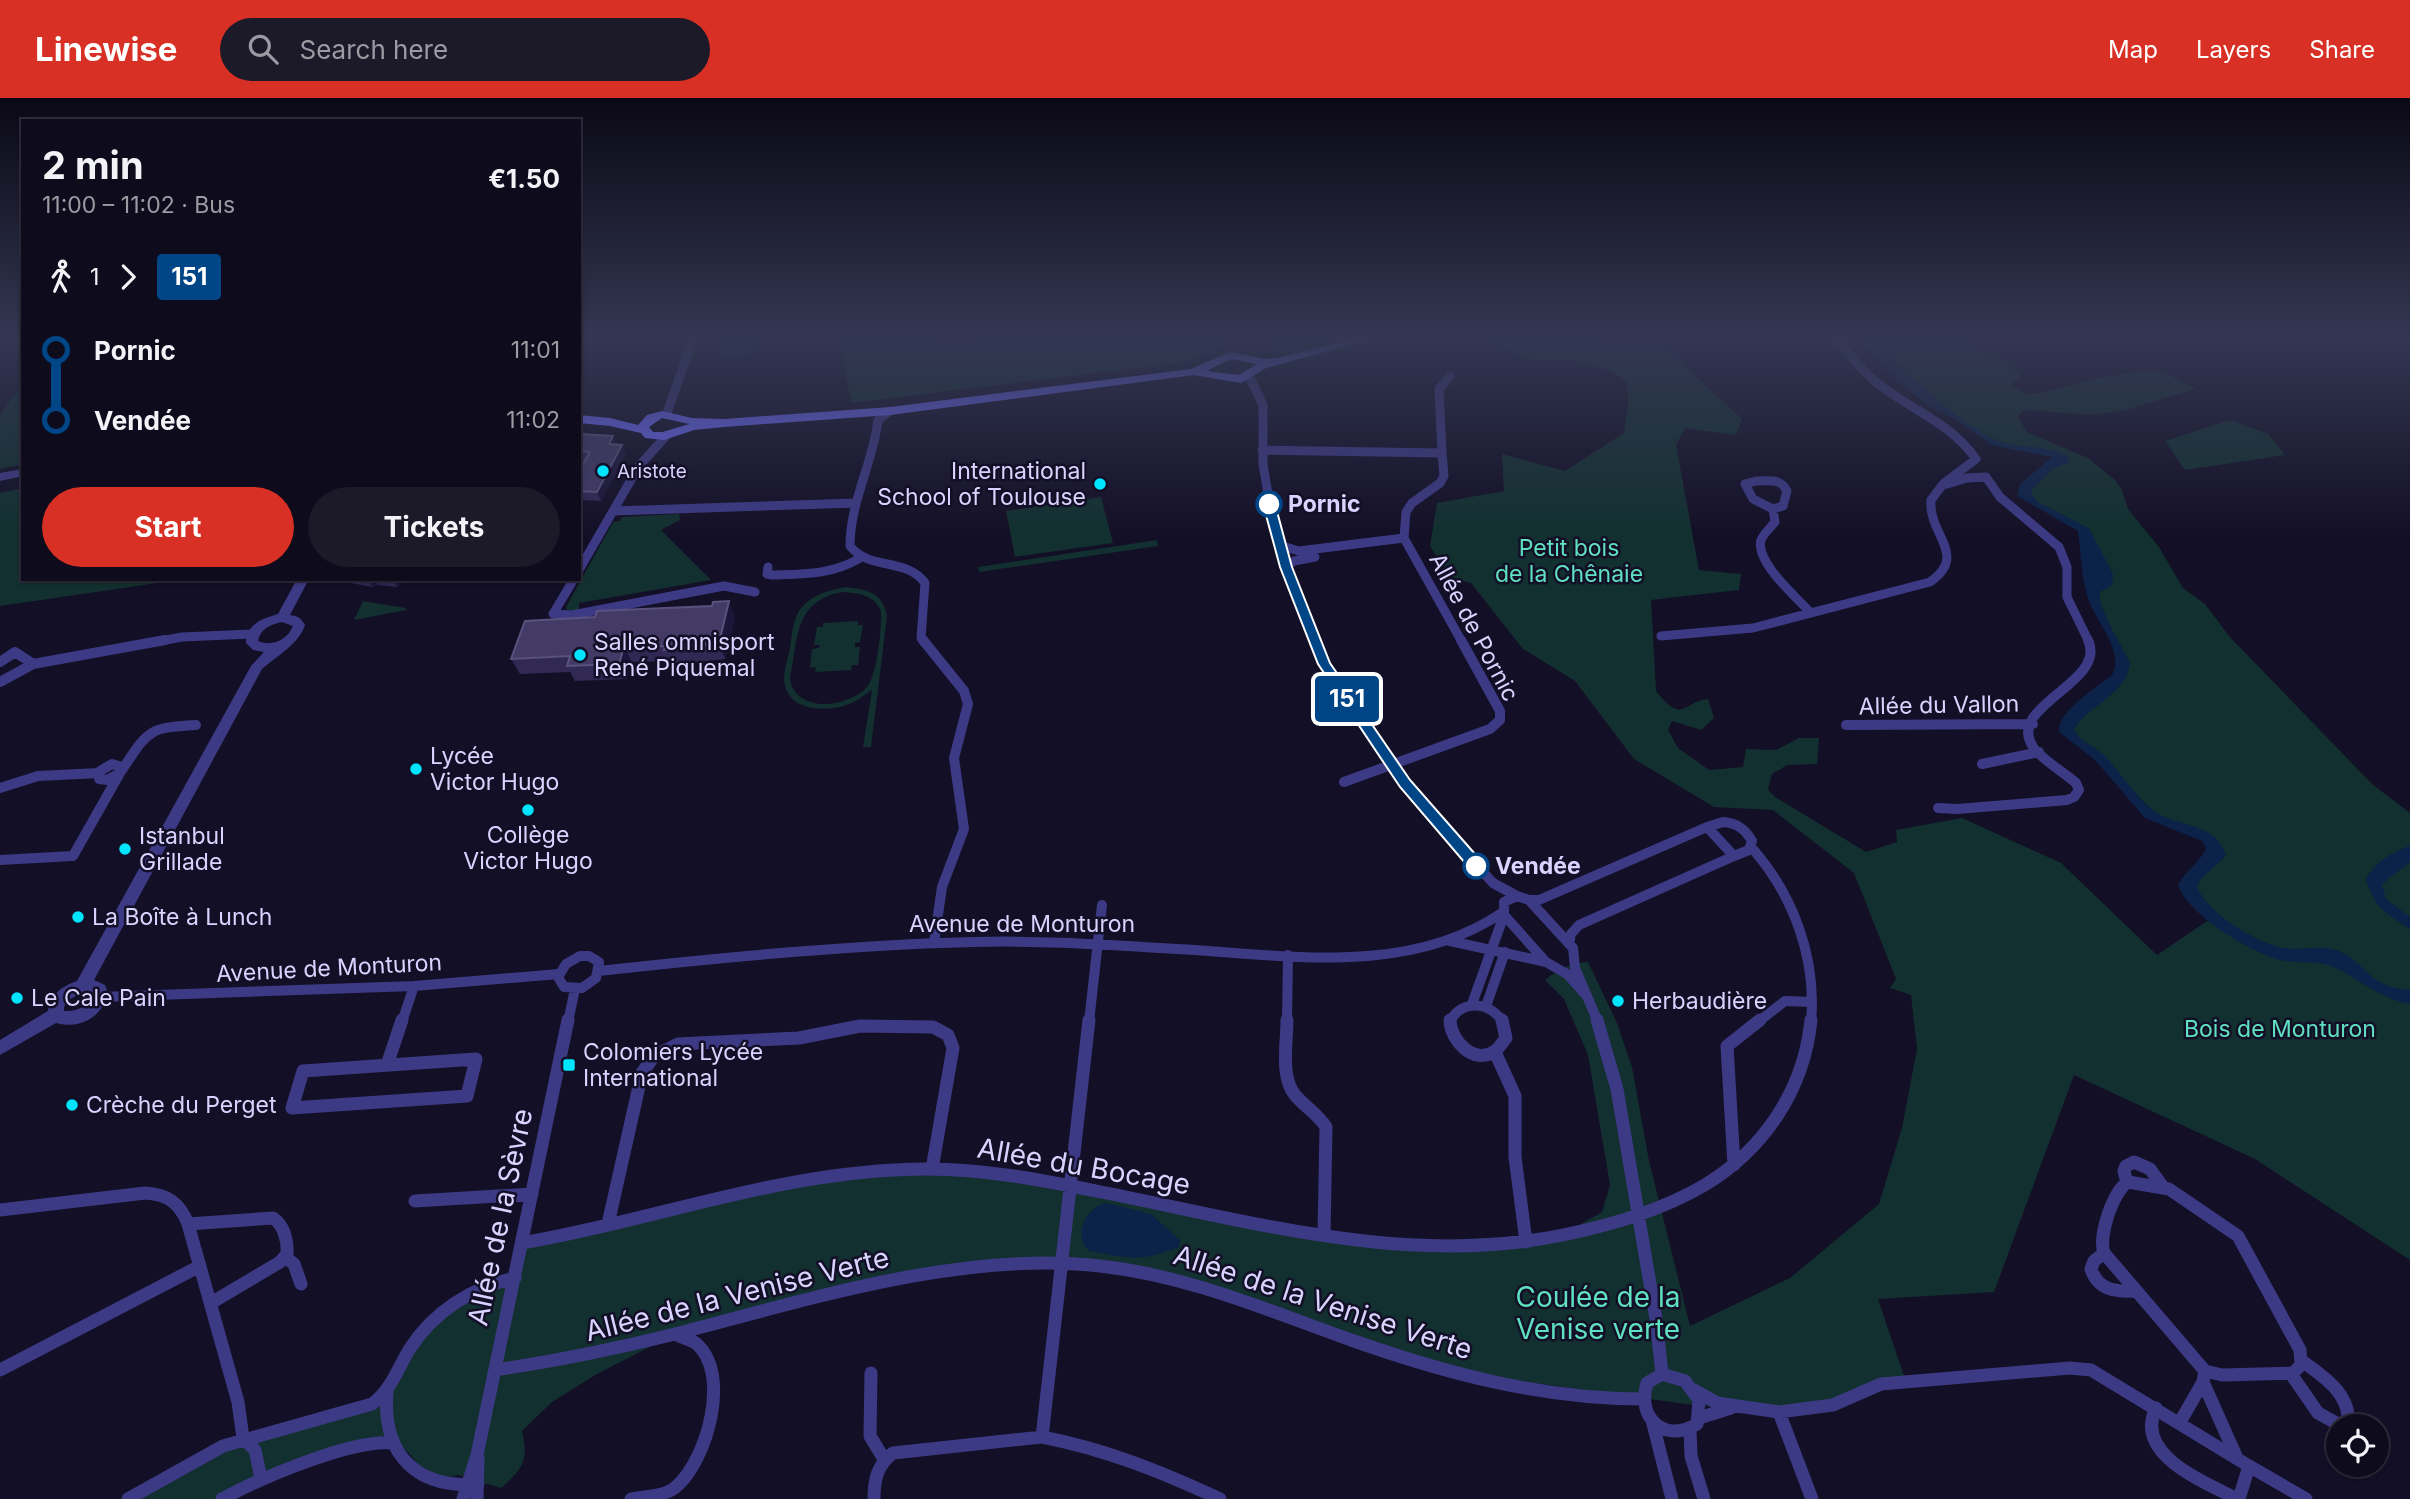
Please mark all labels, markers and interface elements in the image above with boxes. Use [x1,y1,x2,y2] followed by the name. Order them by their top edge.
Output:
[220,18,710,81] search box
[35,29,178,69] text: Linewise
[244,30,282,68] icon: search
[300,34,448,65] text: Search here
[2108,35,2158,64] text: Map
[2196,35,2271,64] text: Layers
[2309,35,2375,64] text: Share
[42,142,144,188] text: 2 min
[488,163,560,194] text: €1.50
[42,191,235,219] text: 11:00 – 11:02 · Bus
[42,258,80,296] icon: walk
[109,258,147,296] icon: forward
[171,262,207,291] text: 151
[90,263,99,291] text: 1
[94,335,176,366] text: Pornic
[511,336,560,364] text: 11:01
[94,405,191,436] text: Vendée
[506,406,560,434] text: 11:02
[877,457,1086,511] place label: International School of Toulouse
[617,460,687,483] place label: Aristote
[595,463,611,479] marker: Aristote
[1092,476,1108,492] marker: International School of Toulouse
[42,487,294,567] button: Start
[308,487,560,567] button: Tickets
[1288,490,1360,518] place label: Pornic
[1256,491,1282,517] marker: Pornic
[1495,534,1643,588] park label: Petit bois de la Chênaie
[1423,548,1525,706] street label: Allée de Pornic
[594,628,775,682] place label: Salles omnisport René Piquemal
[572,647,588,663] marker: Salles omnisport René Piquemal
[1307,676,1387,722] line badge: 151
[1329,684,1365,713] text: 151
[1858,690,2020,720] street label: Allée du Vallon
[430,742,559,796] place label: Lycée Victor Hugo
[408,761,424,777] marker: Lycée Victor Hugo
[520,802,536,818] marker: Collège Victor Hugo
[463,821,593,875] place label: Collège Victor Hugo
[139,822,225,876] place label: Istanbul Grillade
[117,841,133,857] marker: Istanbul Grillade
[1495,852,1581,880] place label: Vendée
[1463,853,1489,879] marker: Vendée
[92,903,272,931] place label: La Boîte à Lunch
[70,909,86,925] marker: La Boîte à Lunch
[909,910,1135,938] street label: Avenue de Monturon
[215,948,443,988] street label: Avenue de Monturon
[31,984,166,1012] place label: Le Cale Pain
[1632,987,1767,1015] place label: Herbaudière
[9,990,25,1006] marker: Le Cale Pain
[1610,993,1626,1009] marker: Herbaudière
[2184,1015,2376,1043] park label: Bois de Monturon
[583,1038,763,1092] place label: Colomiers Lycée International
[561,1057,577,1073] marker: Colomiers Lycée International
[86,1091,277,1119] place label: Crèche du Perget
[64,1097,80,1113] marker: Crèche du Perget
[460,1105,540,1329] street label: Allée de la Sèvre
[975,1131,1193,1201] street label: Allée du Bocage
[1169,1238,1477,1366] street label: Allée de la Venise Verte
[581,1240,893,1348] street label: Allée de la Venise Verte
[1516,1280,1680,1346] park label: Coulée de la Venise verte
[2326,1414,2389,1477] map controls
[2326,1414,2389,1477] button: locate

